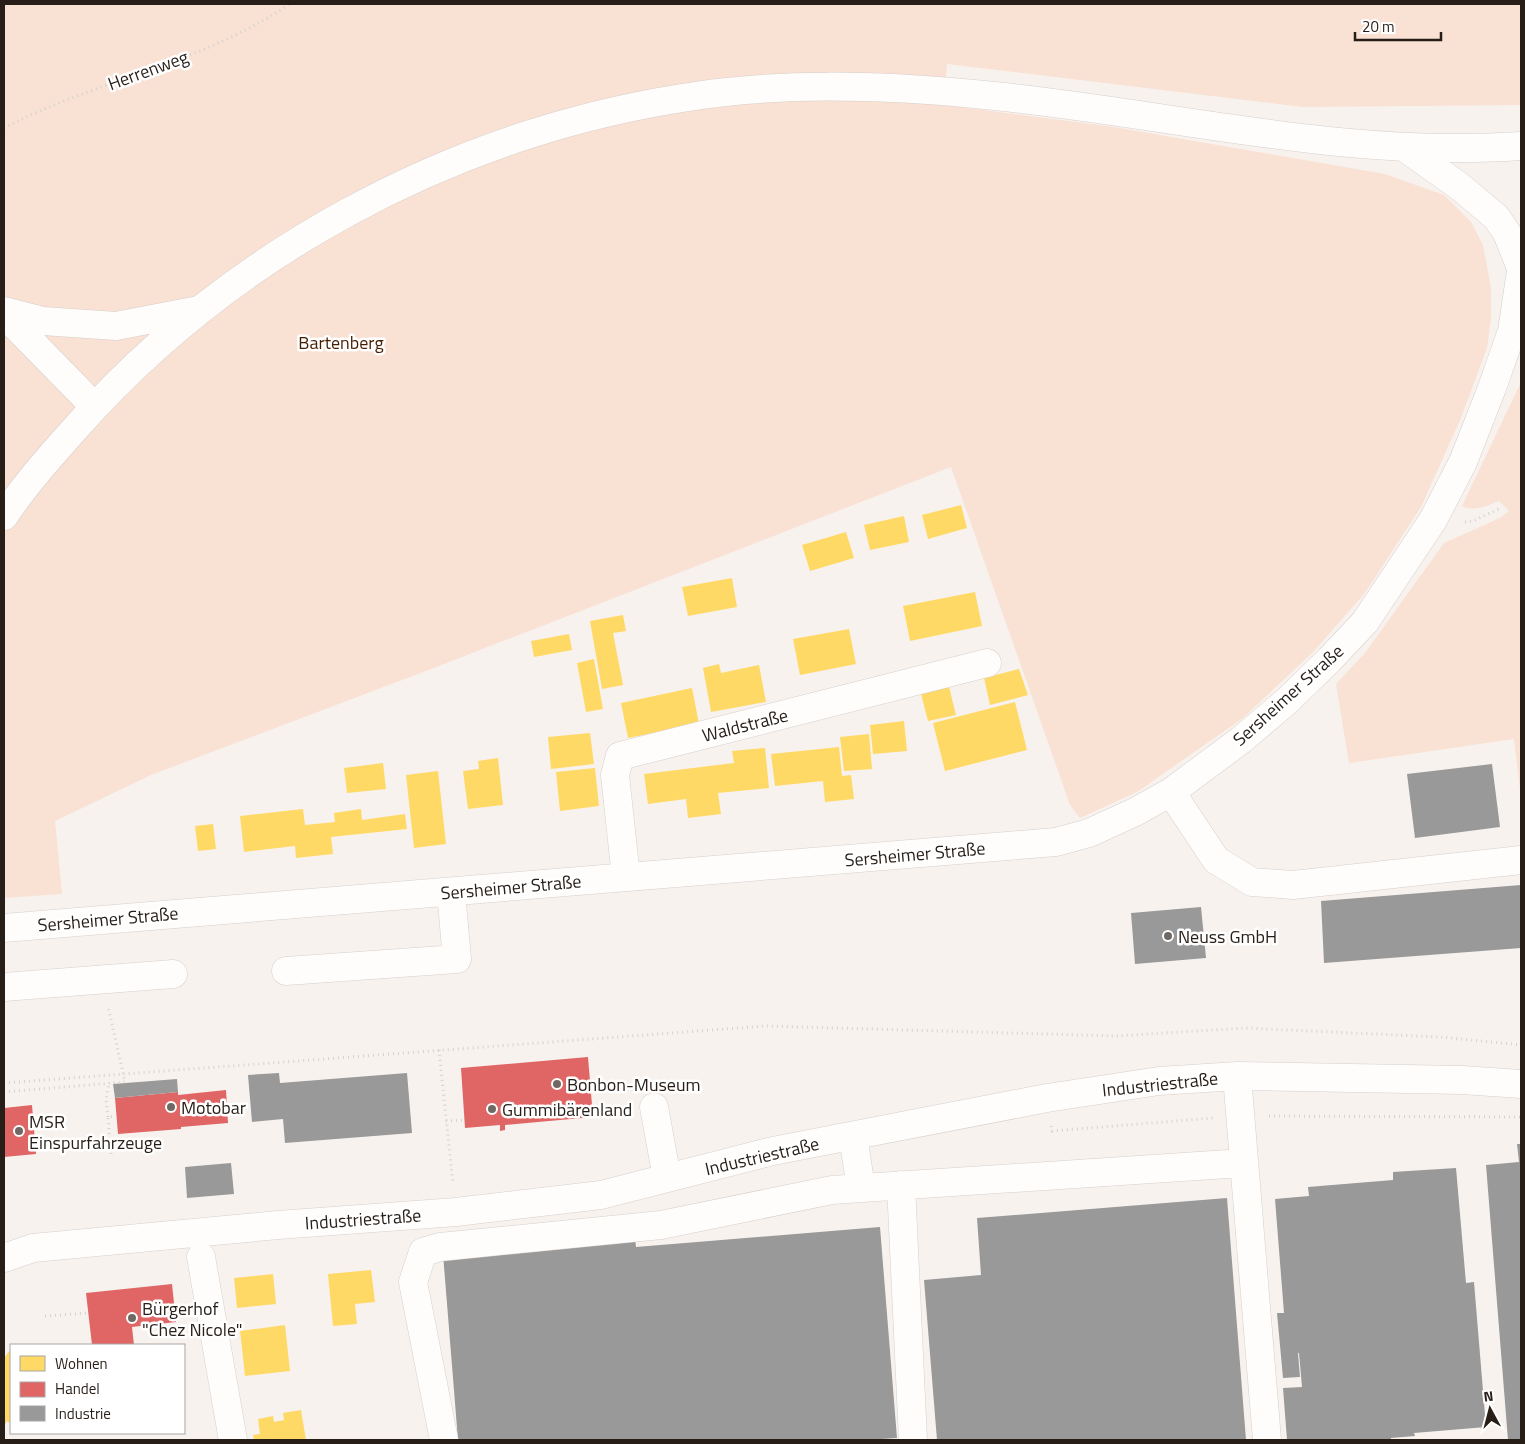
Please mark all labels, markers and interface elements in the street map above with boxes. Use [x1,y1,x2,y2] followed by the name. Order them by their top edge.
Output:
[1355,10,1441,42] scale bar
[1362,15,1395,38] text: 20 m
[104,43,192,97] street label: Herrenweg
[298,329,384,356] park label: Bartenberg
[1227,638,1349,752] street label: Sersheimer Straße
[699,701,791,749] street label: Waldstraße
[844,834,986,874] street label: Sersheimer Straße
[440,867,582,907] street label: Sersheimer Straße
[37,899,179,939] street label: Sersheimer Straße
[1178,923,1277,950] place label: Neuss GmbH
[1162,930,1174,942] marker: Neuss GmbH
[1101,1064,1219,1104] street label: Industriestraße
[567,1071,701,1098] place label: Bonbon-Museum
[551,1078,563,1090] marker: Bonbon-Museum
[181,1094,246,1121] place label: Motobar
[502,1096,632,1123] place label: Gummibärenland
[165,1101,177,1113] marker: Motobar
[486,1103,498,1115] marker: Gummibärenland
[29,1108,162,1156] place label: MSR Einspurfahrzeuge
[13,1125,25,1137] marker: MSR Einspurfahrzeuge
[702,1130,822,1182] street label: Industriestraße
[304,1201,422,1237] street label: Industriestraße
[142,1295,243,1343] place label: Bürgerhof "Chez Nicole"
[126,1312,138,1324] marker: Bürgerhof "Chez Nicole"
[10,1344,185,1434] legend
[55,1352,108,1375] text: Wohnen
[55,1377,100,1400] text: Handel
[1465,1384,1515,1434] north arrow
[1482,1385,1494,1407] text: N
[55,1402,111,1425] text: Industrie

